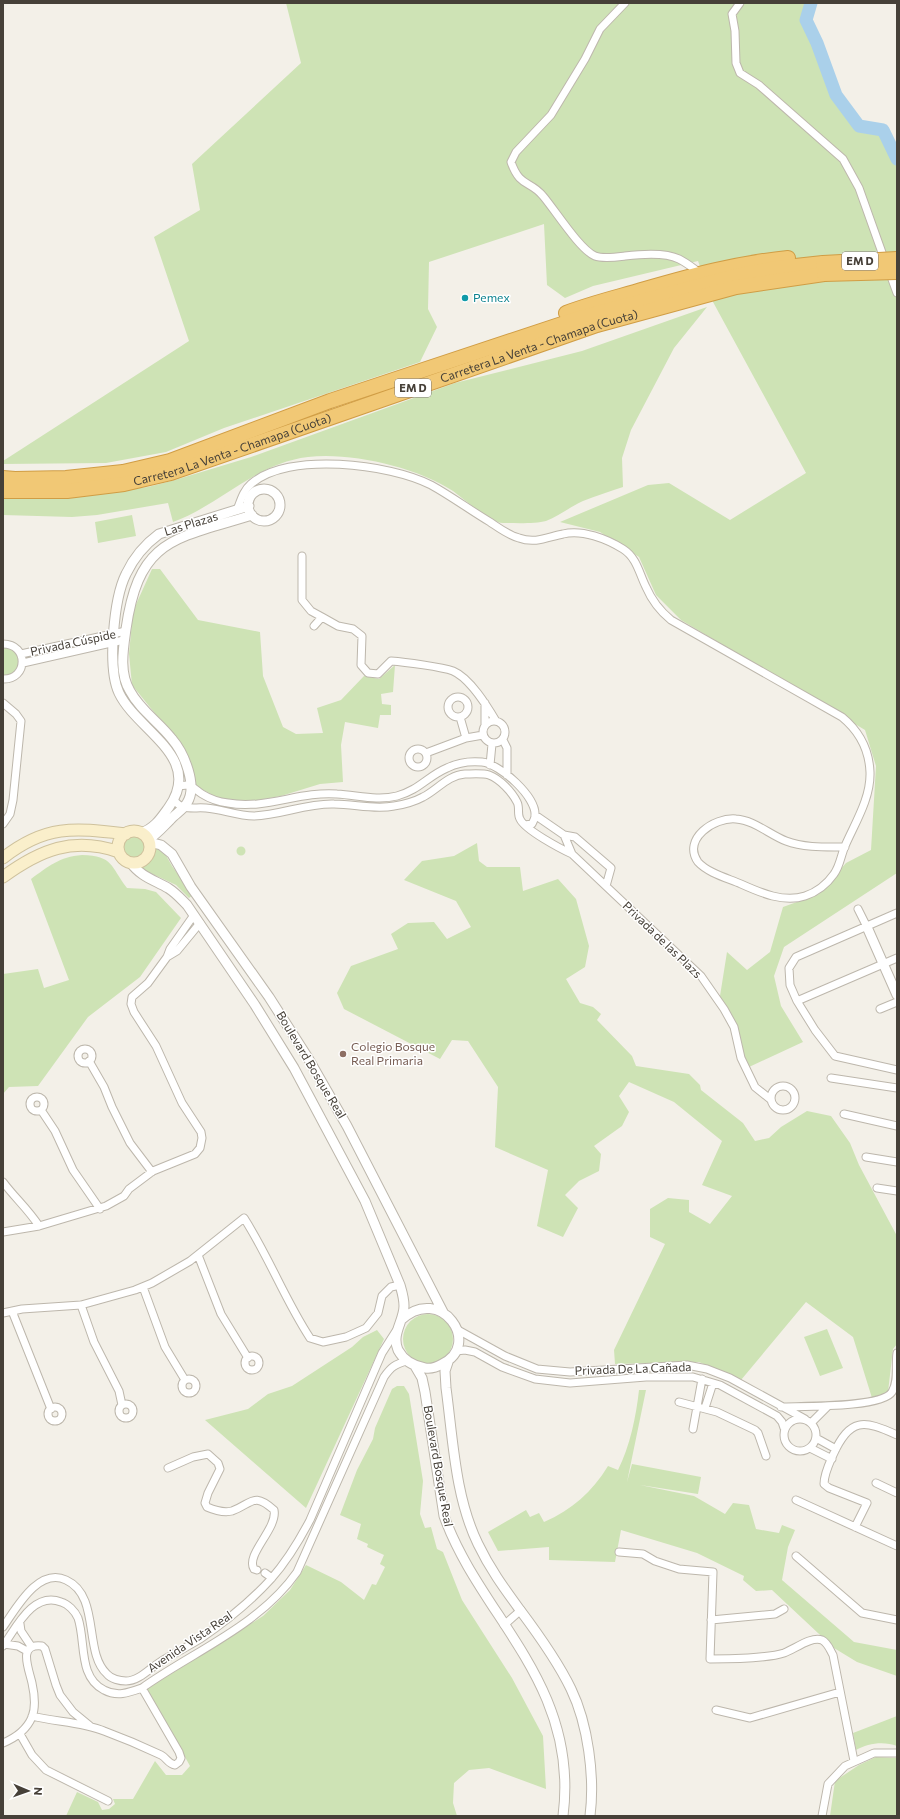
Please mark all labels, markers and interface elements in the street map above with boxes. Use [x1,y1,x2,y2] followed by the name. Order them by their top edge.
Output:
[842,252,878,270] road number: EM D
[473,290,510,304] place label: Pemex
[460,293,470,303] marker: Pemex
[438,306,639,385] street label: Carretera La Venta - Chamapa (Cuota)
[395,379,431,397] road number: EM D
[132,410,333,488] street label: Carretera La Venta - Chamapa (Cuota)
[162,508,219,538] street label: Las Plazas
[29,626,117,658] street label: Privada Cúspide
[620,898,705,980] street label: Privada de las Plazs
[274,1008,349,1121] street label: Boulevard Bosque Real
[351,1039,435,1067] place label: Colegio Bosque Real Primaria
[338,1049,348,1059] marker: Colegio Bosque Real Primaria
[574,1359,692,1377] street label: Privada De La Cañada
[421,1404,457,1528] street label: Boulevard Bosque Real
[144,1608,234,1675] street label: Avenida Vista Real
[8,1771,48,1811] north arrow
[32,1787,45,1796] text: N

